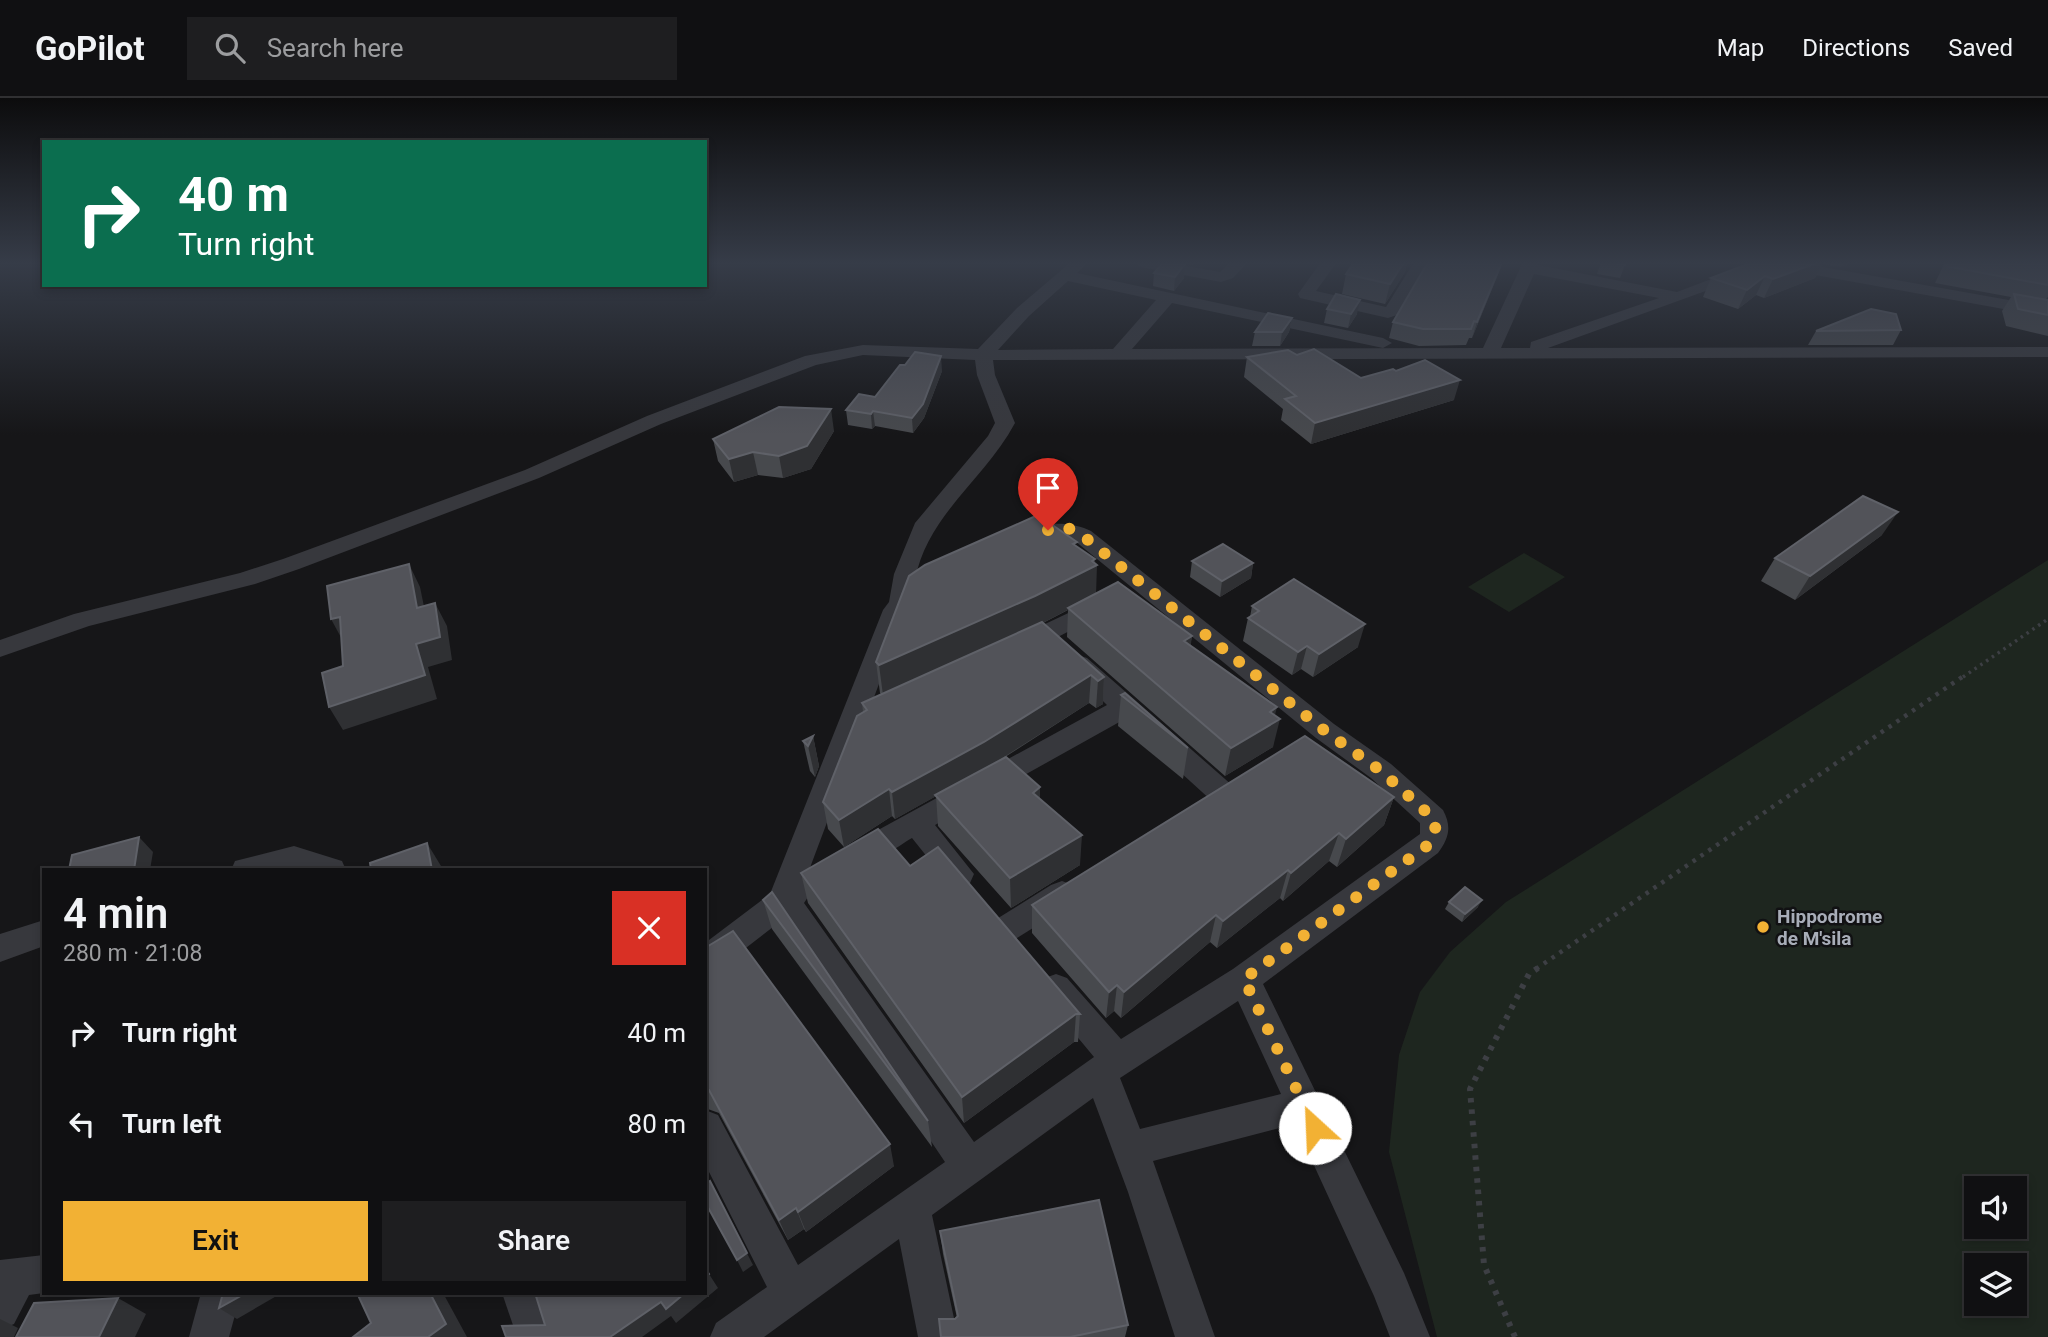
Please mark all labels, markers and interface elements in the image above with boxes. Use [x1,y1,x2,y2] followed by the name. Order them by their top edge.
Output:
[187,17,677,80] search box
[35,29,145,68] text: GoPilot
[211,29,249,67] icon: search
[267,33,403,63] text: Search here
[1717,34,1764,62] text: Map
[1802,34,1910,62] text: Directions
[1948,34,2013,62] text: Saved
[178,166,289,223] text: 40 m
[63,168,154,259] icon: right
[178,225,314,263] text: Turn right
[1018,458,1078,530] pin
[1029,469,1067,507] icon: arrive
[63,889,168,938] text: 4 min
[612,891,686,965] button: close
[1777,905,1882,950] place label: Hippodrome de M'sila
[1755,919,1771,935] marker: Hippodrome de M'sila
[63,940,202,967] text: 280 m · 21:08
[63,1014,101,1052] icon: right
[122,1018,237,1048] text: Turn right
[628,1018,686,1048] text: 40 m
[1278,1091,1352,1165] position arrow
[63,1105,101,1143] icon: left
[122,1109,221,1139] text: Turn left
[628,1109,686,1139] text: 80 m
[1964,1176,2027,1316] map controls
[1964,1176,2027,1239] button: sound
[63,1201,368,1281] button: Exit
[382,1201,686,1281] button: Share
[1964,1253,2027,1316] button: layers

